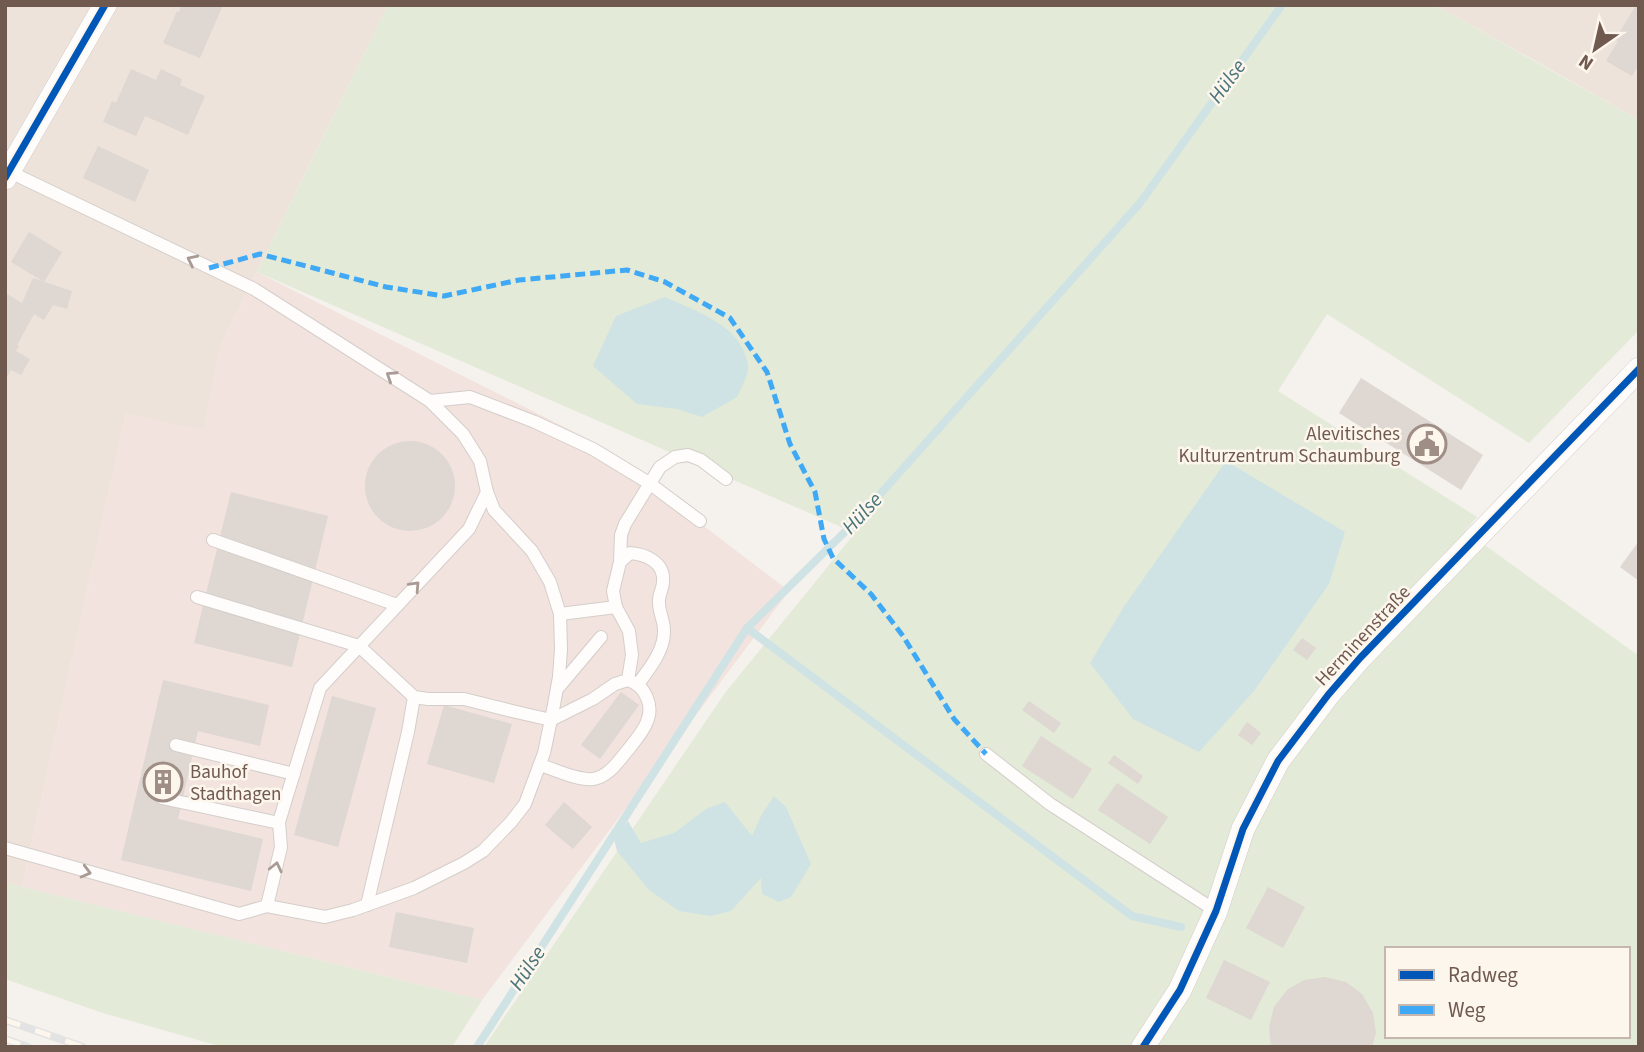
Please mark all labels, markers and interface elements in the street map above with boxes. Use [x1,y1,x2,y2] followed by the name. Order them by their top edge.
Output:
[1560,14,1630,84] north arrow
[1574,47,1599,77] text: N
[1201,53,1253,109] water label: Hülse
[187,255,199,269] one-way arrow
[386,372,399,385] one-way arrow
[1179,421,1400,470] place label: Alevitisches Kulturzentrum Schaumburg
[1406,423,1448,465] public building icon: Alevitisches Kulturzentrum Schaumburg
[835,485,889,541] water label: Hülse
[1309,580,1417,692] street label: Herminenstraße
[407,581,419,594] one-way arrow
[190,759,281,808] place label: Bauhof Stadthagen
[142,761,184,803] building icon: Bauhof Stadthagen
[268,861,282,873] one-way arrow
[80,863,92,878] one-way arrow
[501,940,553,996] water label: Hülse
[1385,947,1630,1038] legend
[1448,960,1518,990] text: Radweg
[1448,995,1486,1025] text: Weg

